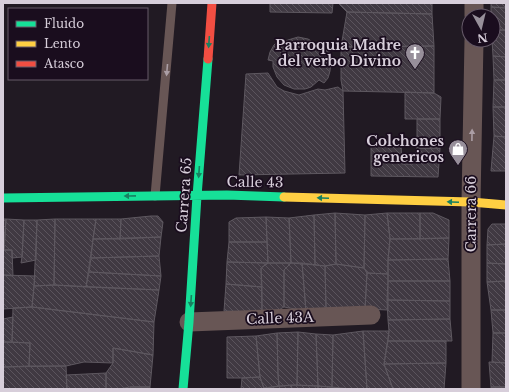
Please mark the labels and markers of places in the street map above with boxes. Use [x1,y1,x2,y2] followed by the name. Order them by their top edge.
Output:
[275,36,401,70] place label: Parroquia Madre del verbo Divino
[404,42,426,70] church icon: Parroquia Madre del verbo Divino
[366,132,444,166] place label: Colchones genericos
[447,138,469,166] shop icon: Colchones genericos

